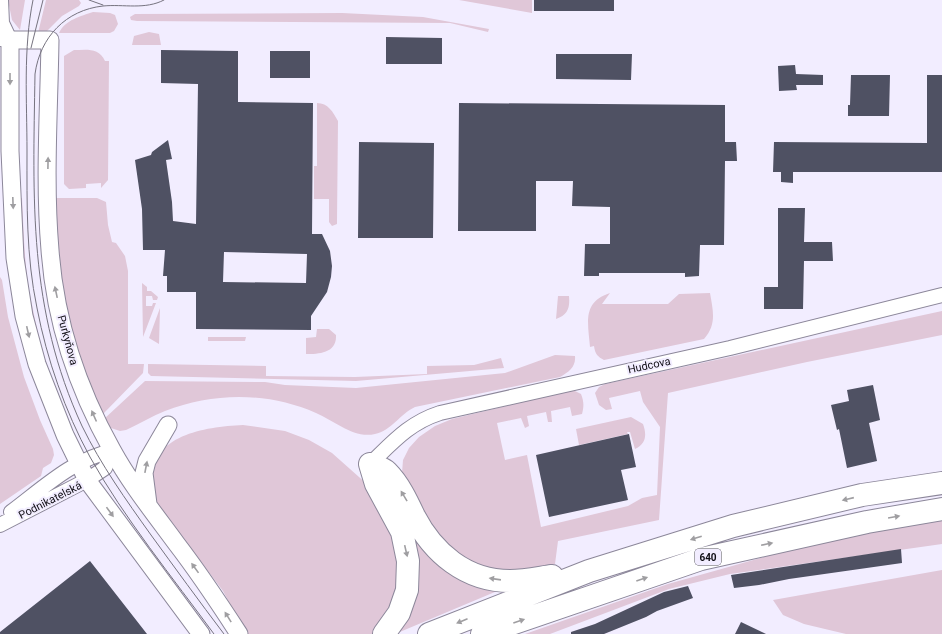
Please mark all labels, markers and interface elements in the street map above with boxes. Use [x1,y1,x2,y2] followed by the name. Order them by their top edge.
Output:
[7,73,13,86] one-way arrow
[45,156,51,169] one-way arrow
[9,197,16,209] one-way arrow
[52,286,58,298] one-way arrow
[55,314,80,366] street label: Purkyňova
[26,326,32,338] one-way arrow
[627,355,672,376] street label: Hudcova
[91,409,97,421] one-way arrow
[143,461,149,474] one-way arrow
[17,479,84,522] street label: Podnikatelská
[400,490,407,502] one-way arrow
[842,496,855,502] one-way arrow
[106,506,115,517] one-way arrow
[888,514,900,520] one-way arrow
[690,535,702,541] one-way arrow
[761,541,773,547] one-way arrow
[403,545,409,557] one-way arrow
[695,549,721,565] road number: 640
[191,563,199,573] one-way arrow
[489,576,501,582] one-way arrow
[636,576,648,582] one-way arrow
[224,612,232,622] one-way arrow
[513,617,525,623] one-way arrow
[455,618,467,624] one-way arrow

